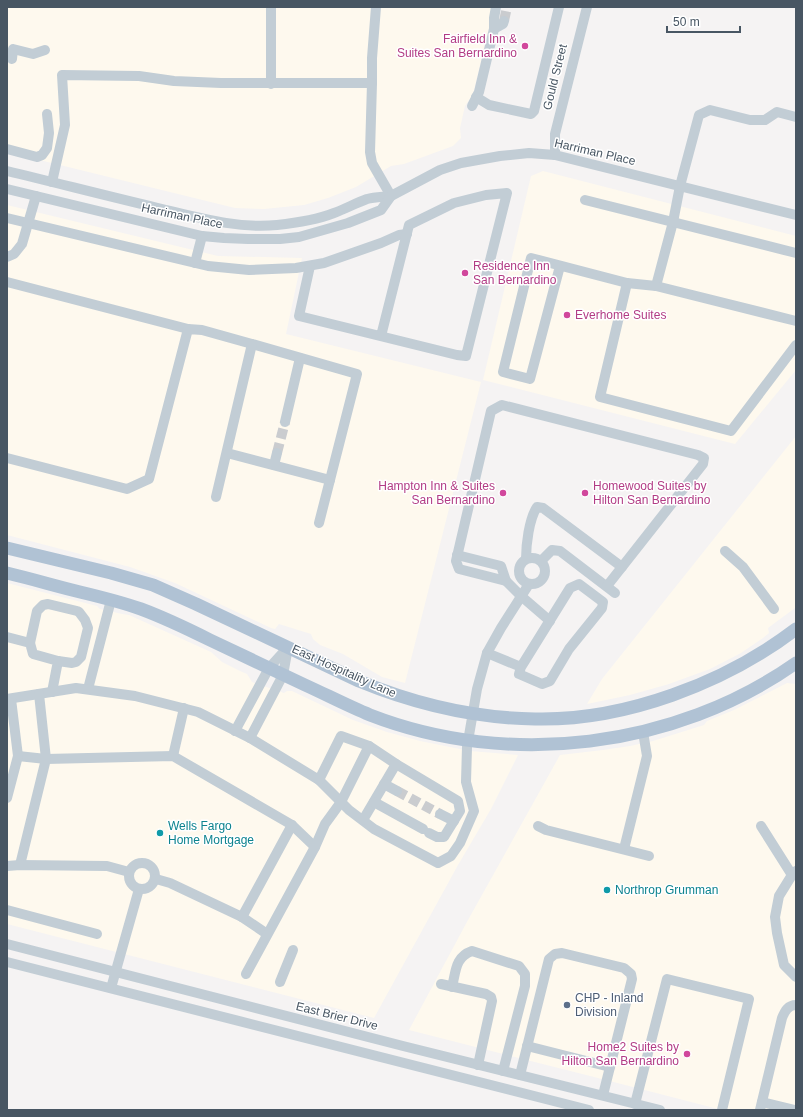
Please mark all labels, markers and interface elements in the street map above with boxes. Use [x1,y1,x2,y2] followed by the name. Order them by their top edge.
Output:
[667,8,740,34] scale bar
[673,15,700,29] text: 50 m
[397,32,517,60] place label: Fairfield Inn & Suites San Bernardino
[520,41,530,51] marker: Fairfield Inn & Suites San Bernardino
[540,42,570,111] street label: Gould Street
[553,136,637,168] street label: Harriman Place
[140,201,224,232] street label: Harriman Place
[473,259,557,287] place label: Residence Inn San Bernardino
[460,268,470,278] marker: Residence Inn San Bernardino
[575,308,666,322] place label: Everhome Suites
[562,310,572,320] marker: Everhome Suites
[378,479,495,507] place label: Hampton Inn & Suites San Bernardino
[593,479,711,507] place label: Homewood Suites by Hilton San Bernardino
[498,488,508,498] marker: Hampton Inn & Suites San Bernardino
[580,488,590,498] marker: Homewood Suites by Hilton San Bernardino
[290,642,399,700] street label: East Hospitality Lane
[168,819,254,847] place label: Wells Fargo Home Mortgage
[155,828,165,838] marker: Wells Fargo Home Mortgage
[615,883,718,897] place label: Northrop Grumman
[602,885,612,895] marker: Northrop Grumman
[575,991,643,1019] place label: CHP - Inland Division
[295,999,380,1033] street label: East Brier Drive
[562,1000,572,1010] marker: CHP - Inland Division
[562,1040,679,1068] place label: Home2 Suites by Hilton San Bernardino
[682,1049,692,1059] marker: Home2 Suites by Hilton San Bernardino

